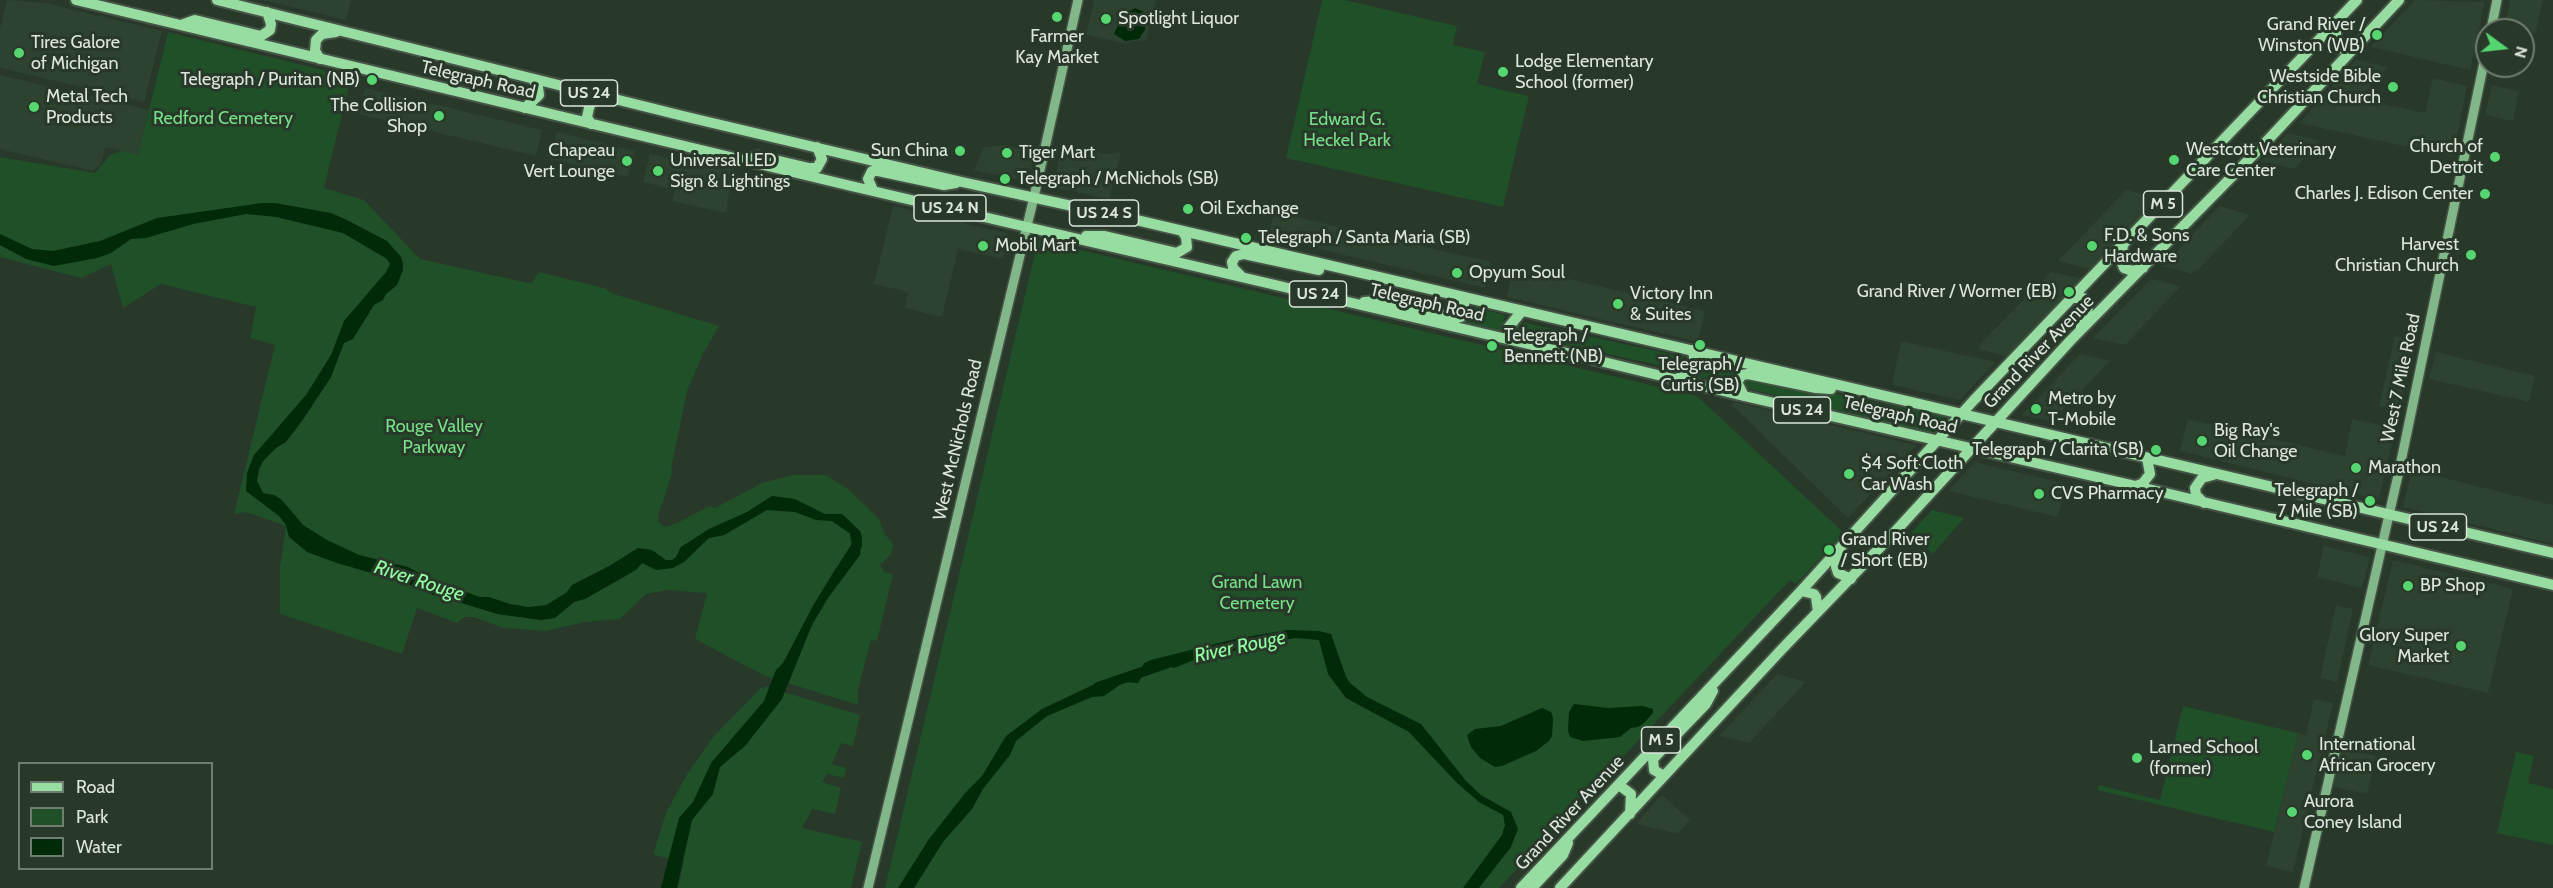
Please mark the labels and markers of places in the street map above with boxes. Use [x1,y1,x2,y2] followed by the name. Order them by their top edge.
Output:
[1118,8,1239,30] place label: Spotlight Liquor
[1050,10,1064,24] marker: Farmer Kay Market
[1099,12,1113,26] marker: Spotlight Liquor
[2258,14,2365,57] place label: Grand River / Winston (WB)
[1015,26,1099,68] place label: Farmer Kay Market
[2370,28,2384,42] marker: Grand River / Winston (WB)
[31,32,120,74] place label: Tires Galore of Michigan
[12,46,26,60] marker: Tires Galore of Michigan
[1515,51,1654,94] place label: Lodge Elementary School (former)
[1496,65,1510,79] marker: Lodge Elementary School (former)
[2257,66,2381,109] place label: Westside Bible Christian Church
[180,69,360,91] place label: Telegraph / Puritan (NB)
[365,73,379,87] marker: Telegraph / Puritan (NB)
[2386,80,2400,94] marker: Westside Bible Christian Church
[46,86,128,128] place label: Metal Tech Products
[330,95,427,138] place label: The Collision Shop
[27,100,41,114] marker: Metal Tech Products
[432,109,446,123] marker: The Collision Shop
[2410,136,2483,178] place label: Church of Detroit
[2186,139,2336,182] place label: Westcott Veterinary Care Center
[524,140,615,182] place label: Chapeau Vert Lounge
[871,140,948,162] place label: Sun China
[1019,142,1095,164] place label: Tiger Mart
[953,144,967,158] marker: Sun China
[1000,146,1014,160] marker: Tiger Mart
[670,150,790,192] place label: Universal LED Sign & Lightings
[2488,150,2502,164] marker: Church of Detroit
[2167,153,2181,167] marker: Westcott Veterinary Care Center
[620,154,634,168] marker: Chapeau Vert Lounge
[651,164,665,178] marker: Universal LED Sign & Lightings
[1017,168,1219,190] place label: Telegraph / McNichols (SB)
[998,172,1012,186] marker: Telegraph / McNichols (SB)
[2295,183,2473,205] place label: Charles J. Edison Center
[2478,187,2492,201] marker: Charles J. Edison Center
[1200,198,1299,220] place label: Oil Exchange
[1181,202,1195,216] marker: Oil Exchange
[2104,225,2189,268] place label: F.D. & Sons Hardware
[1258,227,1471,249] place label: Telegraph / Santa Maria (SB)
[1239,231,1253,245] marker: Telegraph / Santa Maria (SB)
[2335,234,2459,276] place label: Harvest Christian Church
[995,235,1076,257] place label: Mobil Mart
[976,239,990,253] marker: Mobil Mart
[2085,239,2099,253] marker: F.D. & Sons Hardware
[2464,248,2478,262] marker: Harvest Christian Church
[1469,262,1565,284] place label: Opyum Soul
[1450,266,1464,280] marker: Opyum Soul
[1857,281,2057,303] place label: Grand River / Wormer (EB)
[1630,283,1713,326] place label: Victory Inn & Suites
[2062,285,2076,299] marker: Grand River / Wormer (EB)
[1611,297,1625,311] marker: Victory Inn & Suites
[1504,325,1603,368] place label: Telegraph / Bennett (NB)
[1693,338,1707,352] marker: Telegraph / Curtis (SB)
[1485,339,1499,353] marker: Telegraph / Bennett (NB)
[1658,354,1742,397] place label: Telegraph / Curtis (SB)
[2048,388,2116,430] place label: Metro by T-Mobile
[2029,402,2043,416] marker: Metro by T-Mobile
[2214,420,2298,462] place label: Big Ray's Oil Change
[2195,434,2209,448] marker: Big Ray's Oil Change
[1972,439,2144,461] place label: Telegraph / Clarita (SB)
[2149,443,2163,457] marker: Telegraph / Clarita (SB)
[1861,453,1963,496] place label: $4 Soft Cloth Car Wash
[2368,457,2441,479] place label: Marathon
[2349,461,2363,475] marker: Marathon
[1842,467,1856,481] marker: $4 Soft Cloth Car Wash
[2274,480,2358,522] place label: Telegraph / 7 Mile (SB)
[2051,483,2164,505] place label: CVS Pharmacy
[2032,487,2046,501] marker: CVS Pharmacy
[2363,494,2377,508] marker: Telegraph / 7 Mile (SB)
[1841,529,1929,572] place label: Grand River / Short (EB)
[1822,543,1836,557] marker: Grand River / Short (EB)
[2420,575,2485,597] place label: BP Shop
[2401,579,2415,593] marker: BP Shop
[2359,625,2449,668] place label: Glory Super Market
[2454,639,2468,653] marker: Glory Super Market
[2319,734,2436,777] place label: International African Grocery
[2149,737,2258,780] place label: Larned School (former)
[2300,748,2314,762] marker: International African Grocery
[2130,751,2144,765] marker: Larned School (former)
[2304,791,2402,834] place label: Aurora Coney Island
[2285,805,2299,819] marker: Aurora Coney Island

